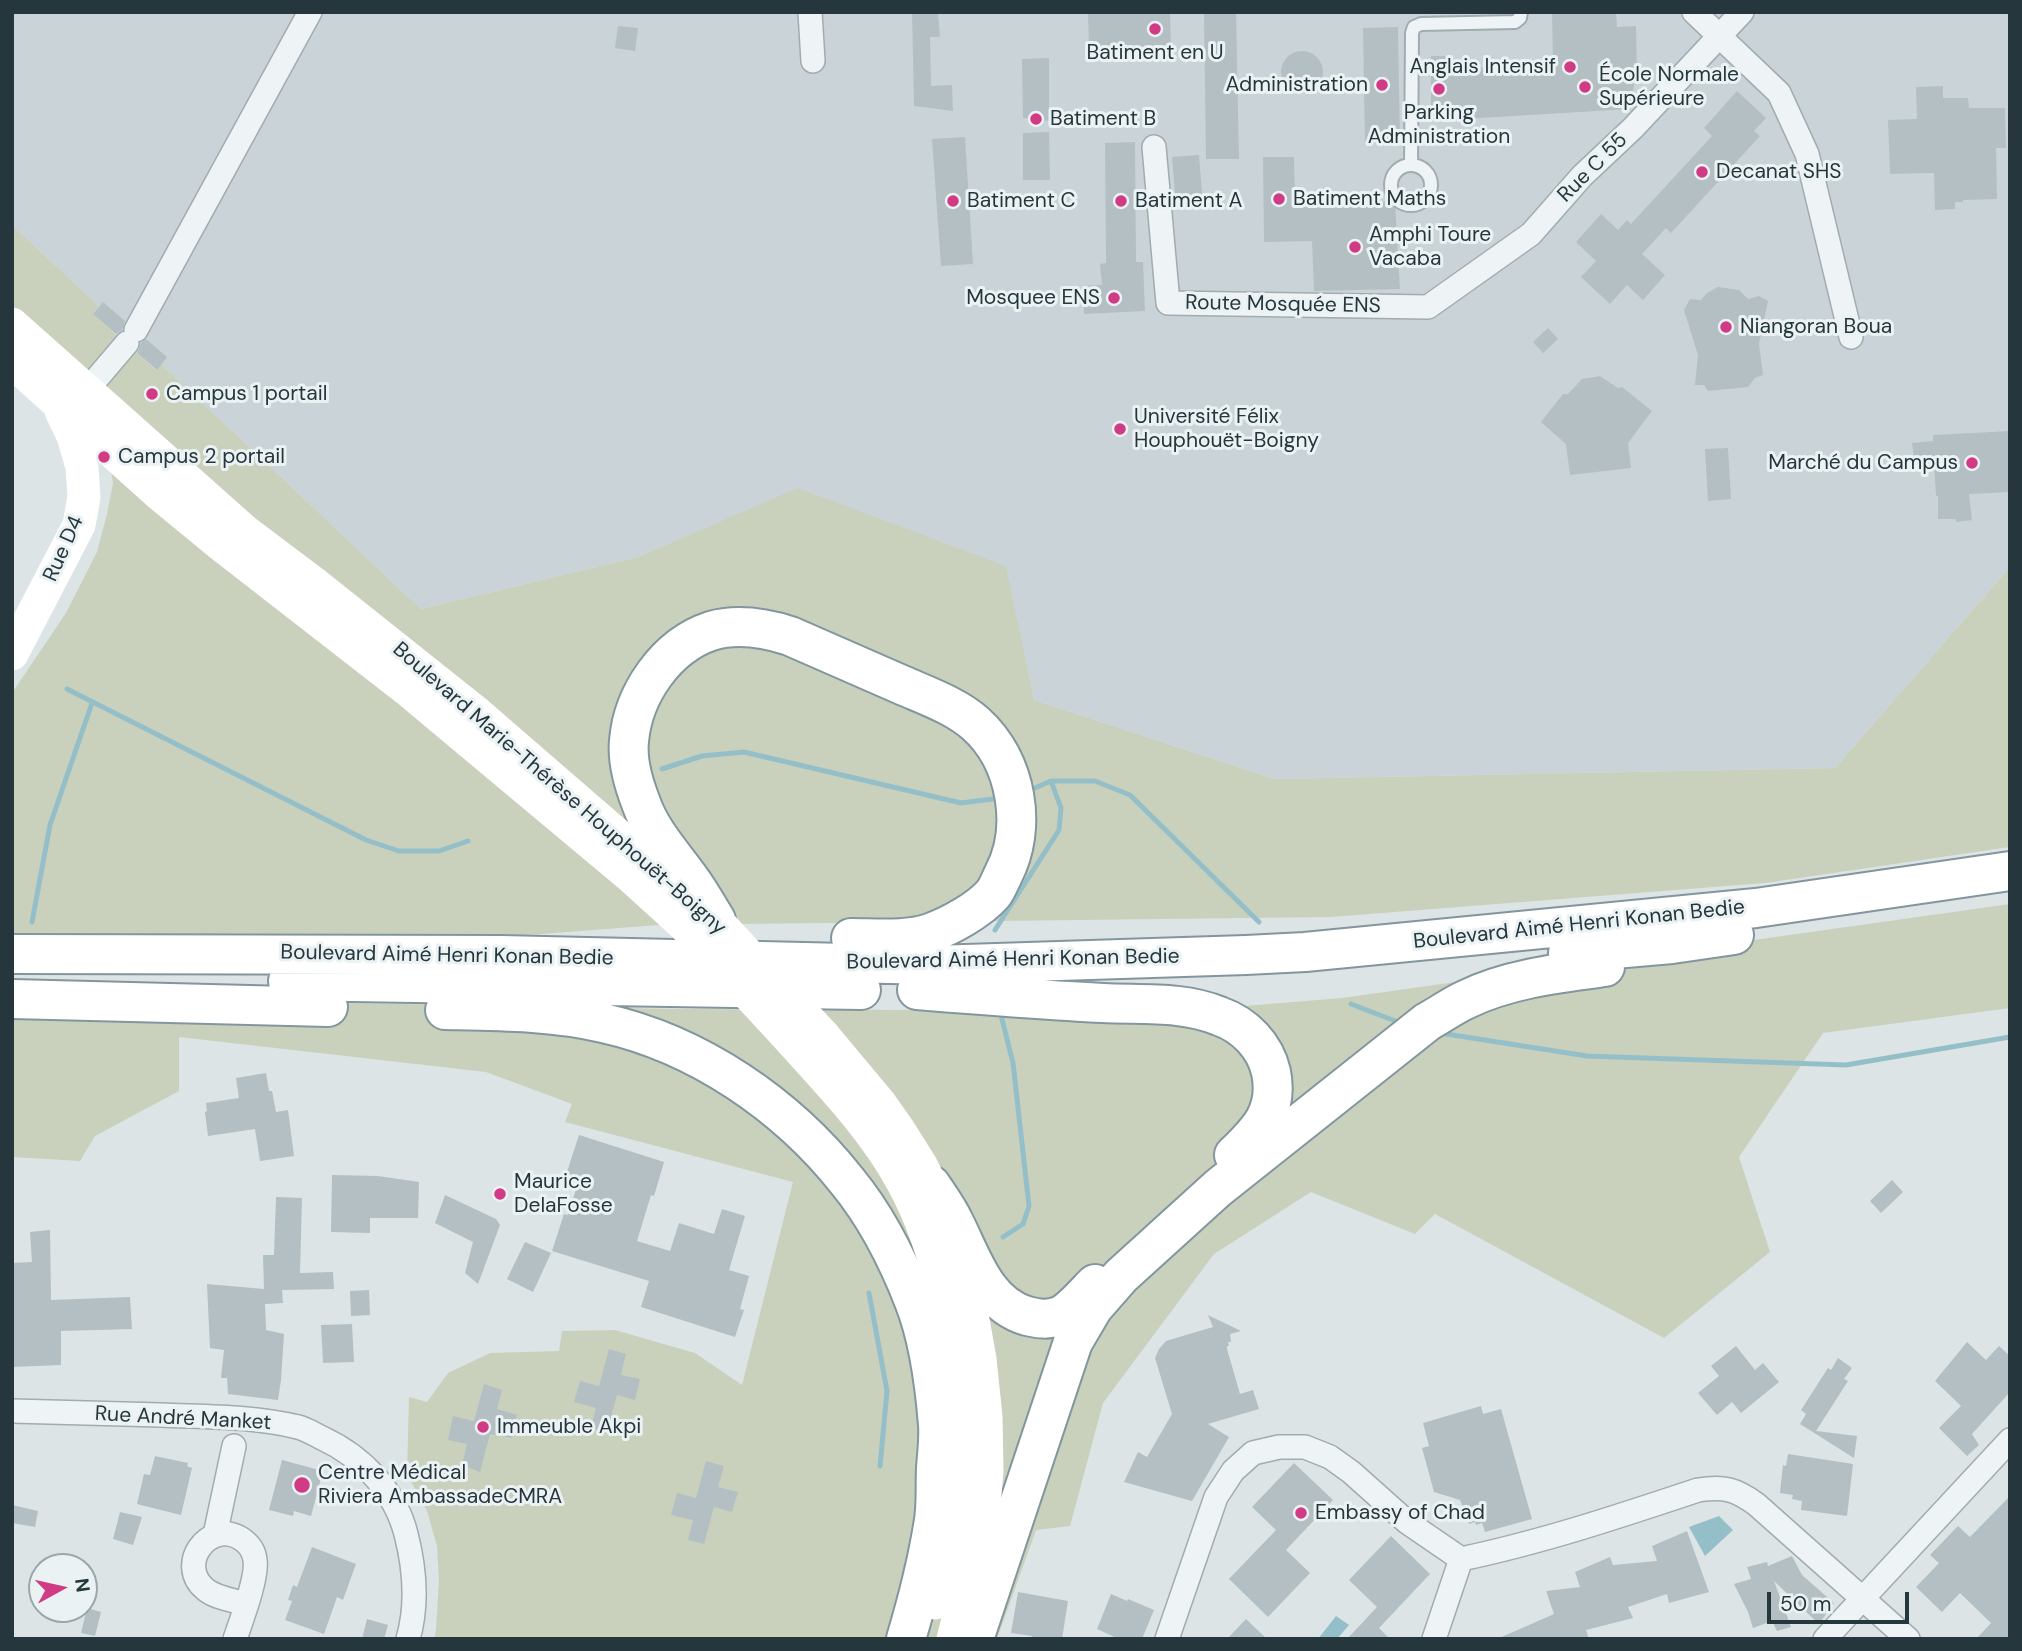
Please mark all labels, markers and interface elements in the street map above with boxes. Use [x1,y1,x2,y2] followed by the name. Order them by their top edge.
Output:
[1147,21,1163,37] marker: Batiment en U
[1087,40,1223,66] place label: Batiment en U
[1409,54,1556,80] place label: Anglais Intensif
[1562,59,1578,75] marker: Anglais Intensif
[1599,62,1739,112] place label: École Normale Supérieure
[1226,72,1368,98] place label: Administration
[1374,77,1390,93] marker: Administration
[1577,79,1593,95] marker: École Normale Supérieure
[1431,81,1447,97] marker: Parking Administration
[1368,100,1510,150] place label: Parking Administration
[1050,106,1156,132] place label: Batiment B
[1028,111,1044,127] marker: Batiment B
[1553,128,1633,208] street label: Rue C 55
[1716,159,1841,185] place label: Decanat SHS
[1694,164,1710,180] marker: Decanat SHS
[1293,186,1446,212] place label: Batiment Maths
[967,188,1076,214] place label: Batiment C
[1135,188,1243,214] place label: Batiment A
[1271,191,1287,207] marker: Batiment Maths
[945,193,961,209] marker: Batiment C
[1113,193,1129,209] marker: Batiment A
[1369,222,1491,272] place label: Amphi Toure Vacaba
[1347,239,1363,255] marker: Amphi Toure Vacaba
[966,285,1100,311] place label: Mosquee ENS
[1106,290,1122,306] marker: Mosquee ENS
[1185,291,1381,319] street label: Route Mosquée ENS
[1740,314,1892,340] place label: Niangoran Boua
[1718,319,1734,335] marker: Niangoran Boua
[166,381,327,407] place label: Campus 1 portail
[144,386,160,402] marker: Campus 1 portail
[1134,404,1319,454] place label: Université Félix Houphouët-Boigny
[1112,421,1128,437] marker: Université Félix Houphouët-Boigny
[118,444,285,470] place label: Campus 2 portail
[96,449,112,465] marker: Campus 2 portail
[1768,450,1958,476] place label: Marché du Campus
[1964,455,1980,471] marker: Marché du Campus
[38,512,90,586] street label: Rue D4
[387,637,731,941] street label: Boulevard Marie-Thérèse Houphouët-Boigny
[1412,895,1746,955] street label: Boulevard Aimé Henri Konan Bedie
[280,940,614,972] street label: Boulevard Aimé Henri Konan Bedie
[846,944,1180,976] street label: Boulevard Aimé Henri Konan Bedie
[514,1169,613,1219] place label: Maurice DelaFosse
[492,1186,508,1202] marker: Maurice DelaFosse
[94,1402,272,1436] street label: Rue André Manket
[497,1414,641,1440] place label: Immeuble Akpi
[475,1419,491,1435] marker: Immeuble Akpi
[318,1460,562,1510] place label: Centre Médical Riviera AmbassadeCMRA
[292,1475,312,1495] marker: Centre Médical Riviera AmbassadeCMRA
[1315,1500,1485,1526] place label: Embassy of Chad
[1293,1505,1309,1521] marker: Embassy of Chad
[28,1553,98,1623] north arrow
[69,1577,96,1594] text: N
[1770,1578,1912,1622] scale bar
[1780,1590,1831,1618] text: 50 m

